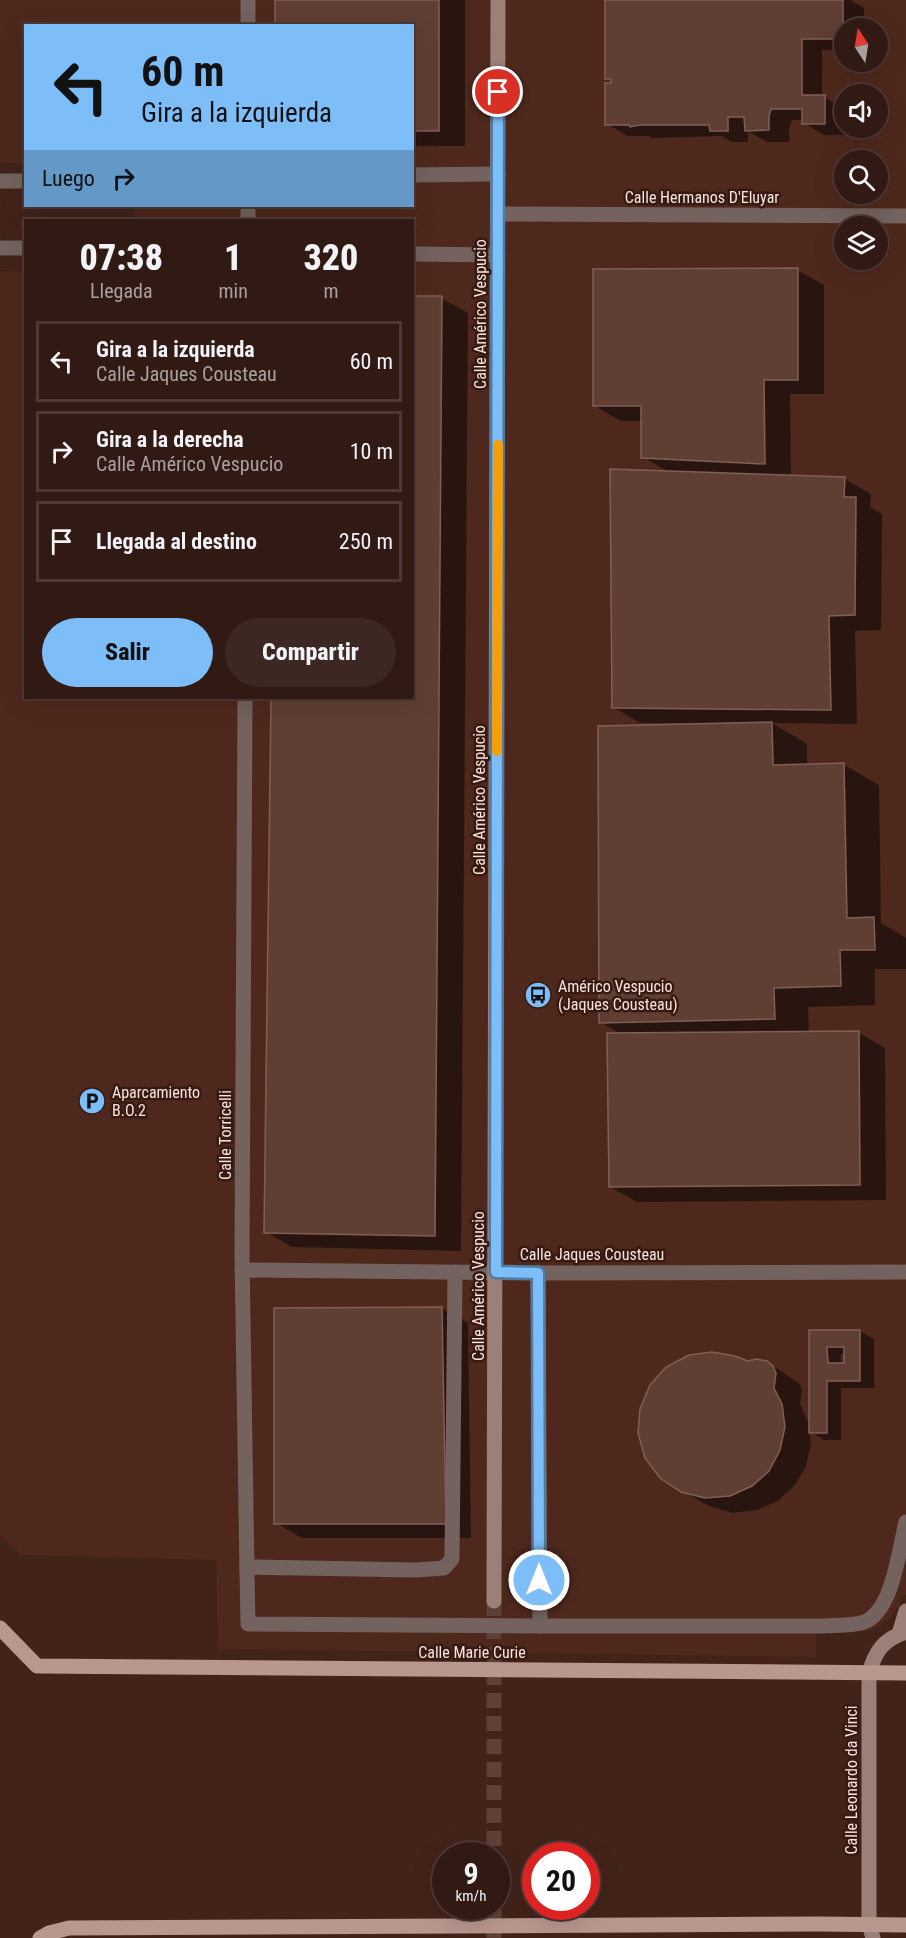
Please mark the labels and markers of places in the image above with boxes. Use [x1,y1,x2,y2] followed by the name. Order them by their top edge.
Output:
[472,66,523,117] pin
[558,977,678,1014] place label: Américo Vespucio (Jaques Cousteau)
[523,980,553,1010] bus stop icon: Américo Vespucio (Jaques Cousteau)
[112,1083,200,1120] place label: Aparcamiento B.O.2
[77,1086,107,1116] parking icon: Aparcamiento B.O.2

